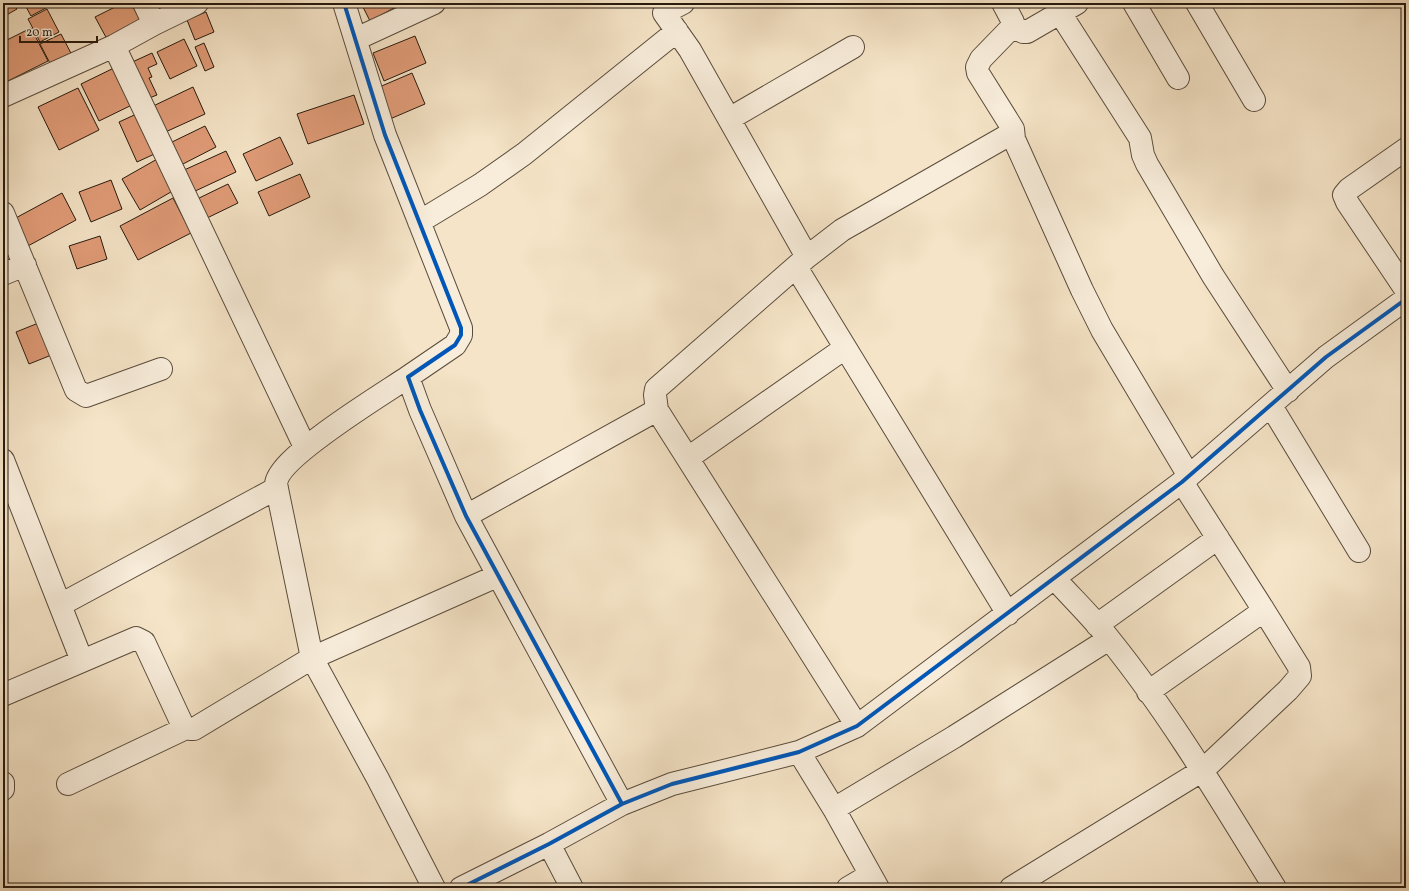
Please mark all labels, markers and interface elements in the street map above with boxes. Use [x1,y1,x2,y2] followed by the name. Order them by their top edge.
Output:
[20,18,97,44] scale bar
[26,25,53,41] text: 20 m

